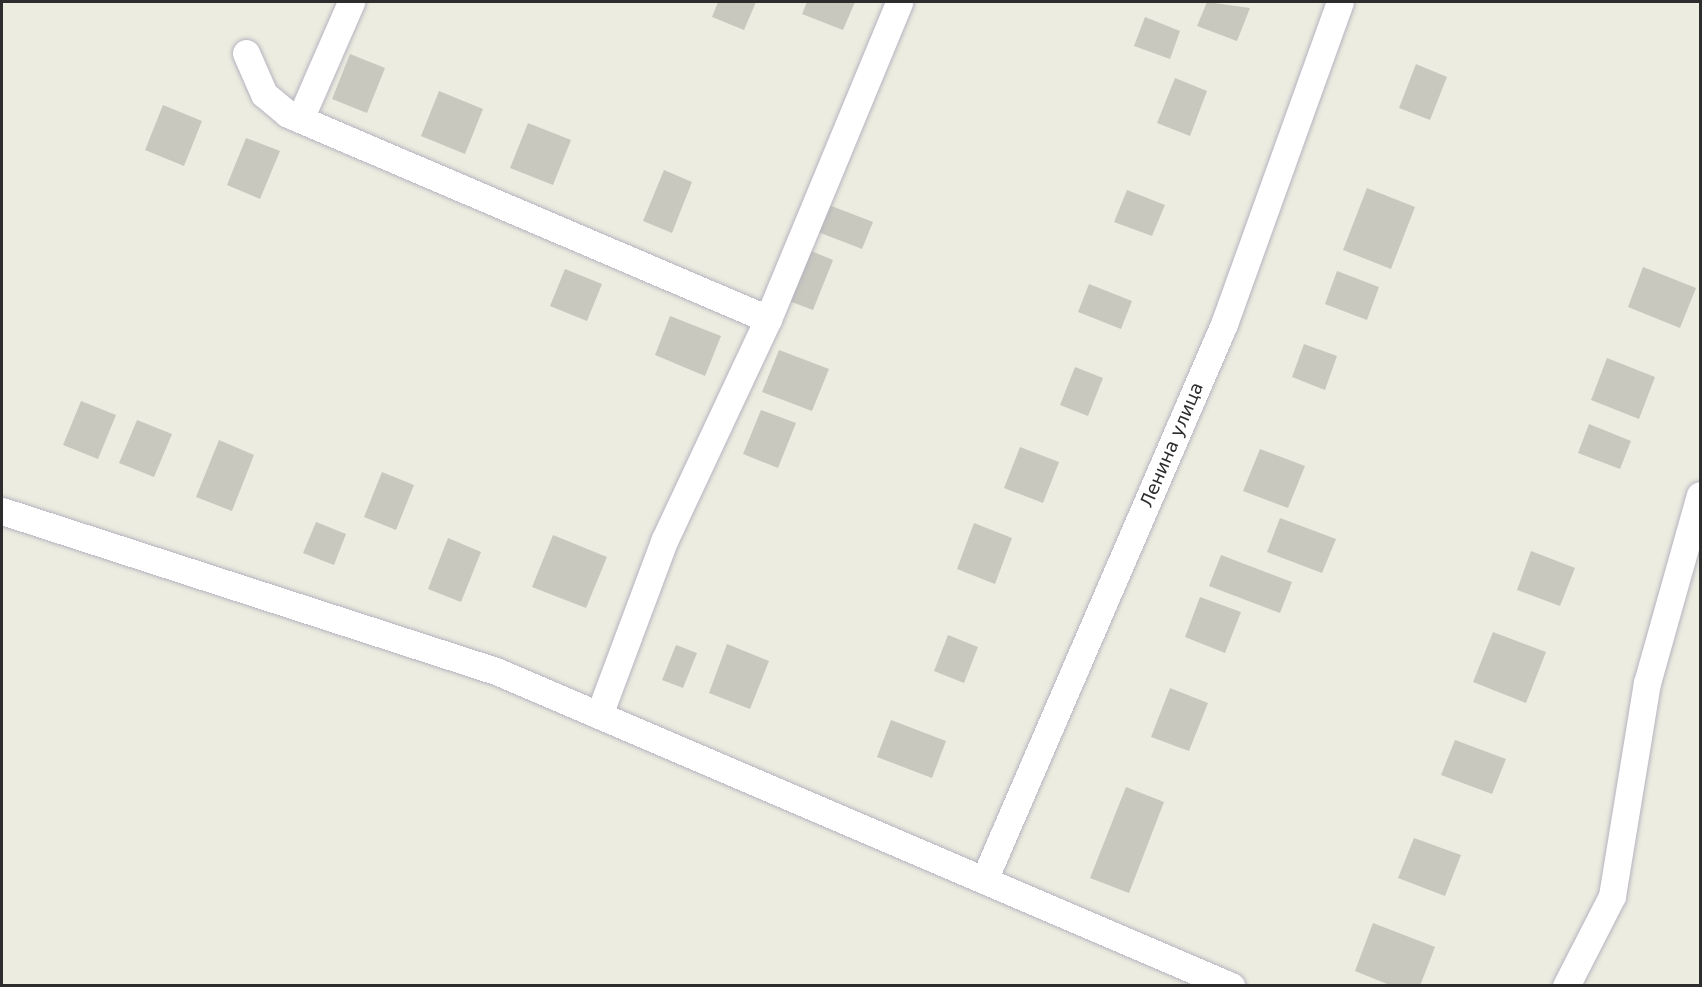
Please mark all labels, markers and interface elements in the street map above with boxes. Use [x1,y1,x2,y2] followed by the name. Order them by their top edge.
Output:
[1136,379,1208,511] street label: Ленина улица

